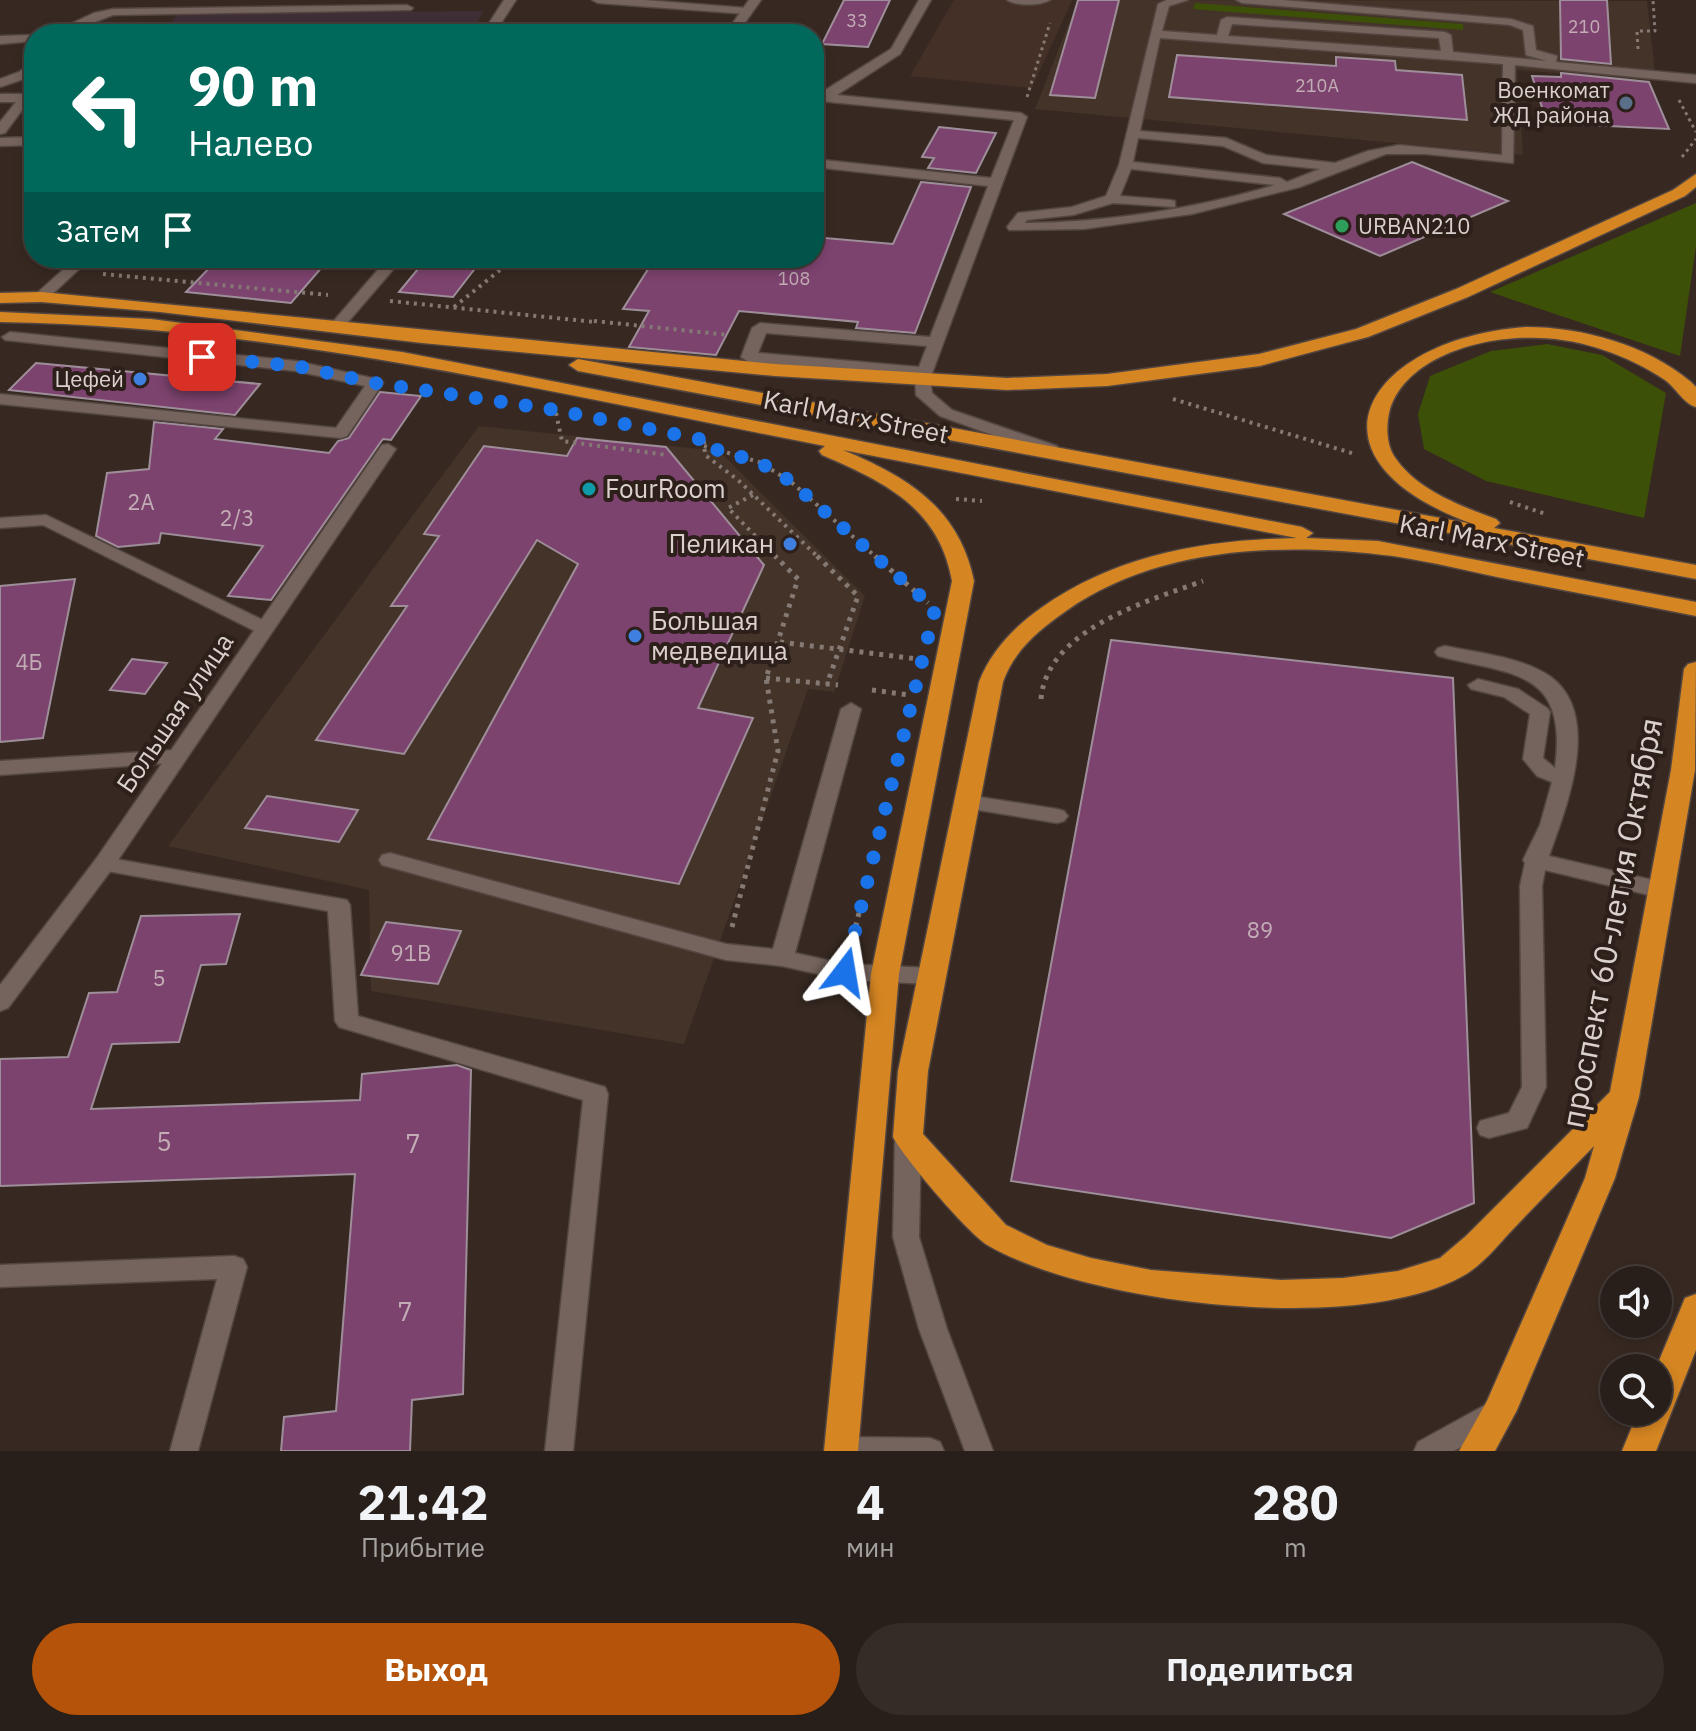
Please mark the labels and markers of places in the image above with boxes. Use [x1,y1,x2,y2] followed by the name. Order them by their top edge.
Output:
[1493,75,1610,129] place label: Военкомат ЖД района
[1617,94,1635,112] marker: Военкомат ЖД района
[1358,211,1470,240] place label: URBAN210
[1333,217,1351,235] marker: URBAN210
[168,323,236,391] pin
[54,364,124,393] place label: Цефей
[131,370,149,388] marker: Цефей
[605,471,726,505] place label: FourRoom
[580,480,598,498] marker: FourRoom
[669,526,774,560] place label: Пеликан
[781,535,799,553] marker: Пеликан
[651,603,788,667] place label: Большая медведица
[626,627,644,645] marker: Большая медведица

